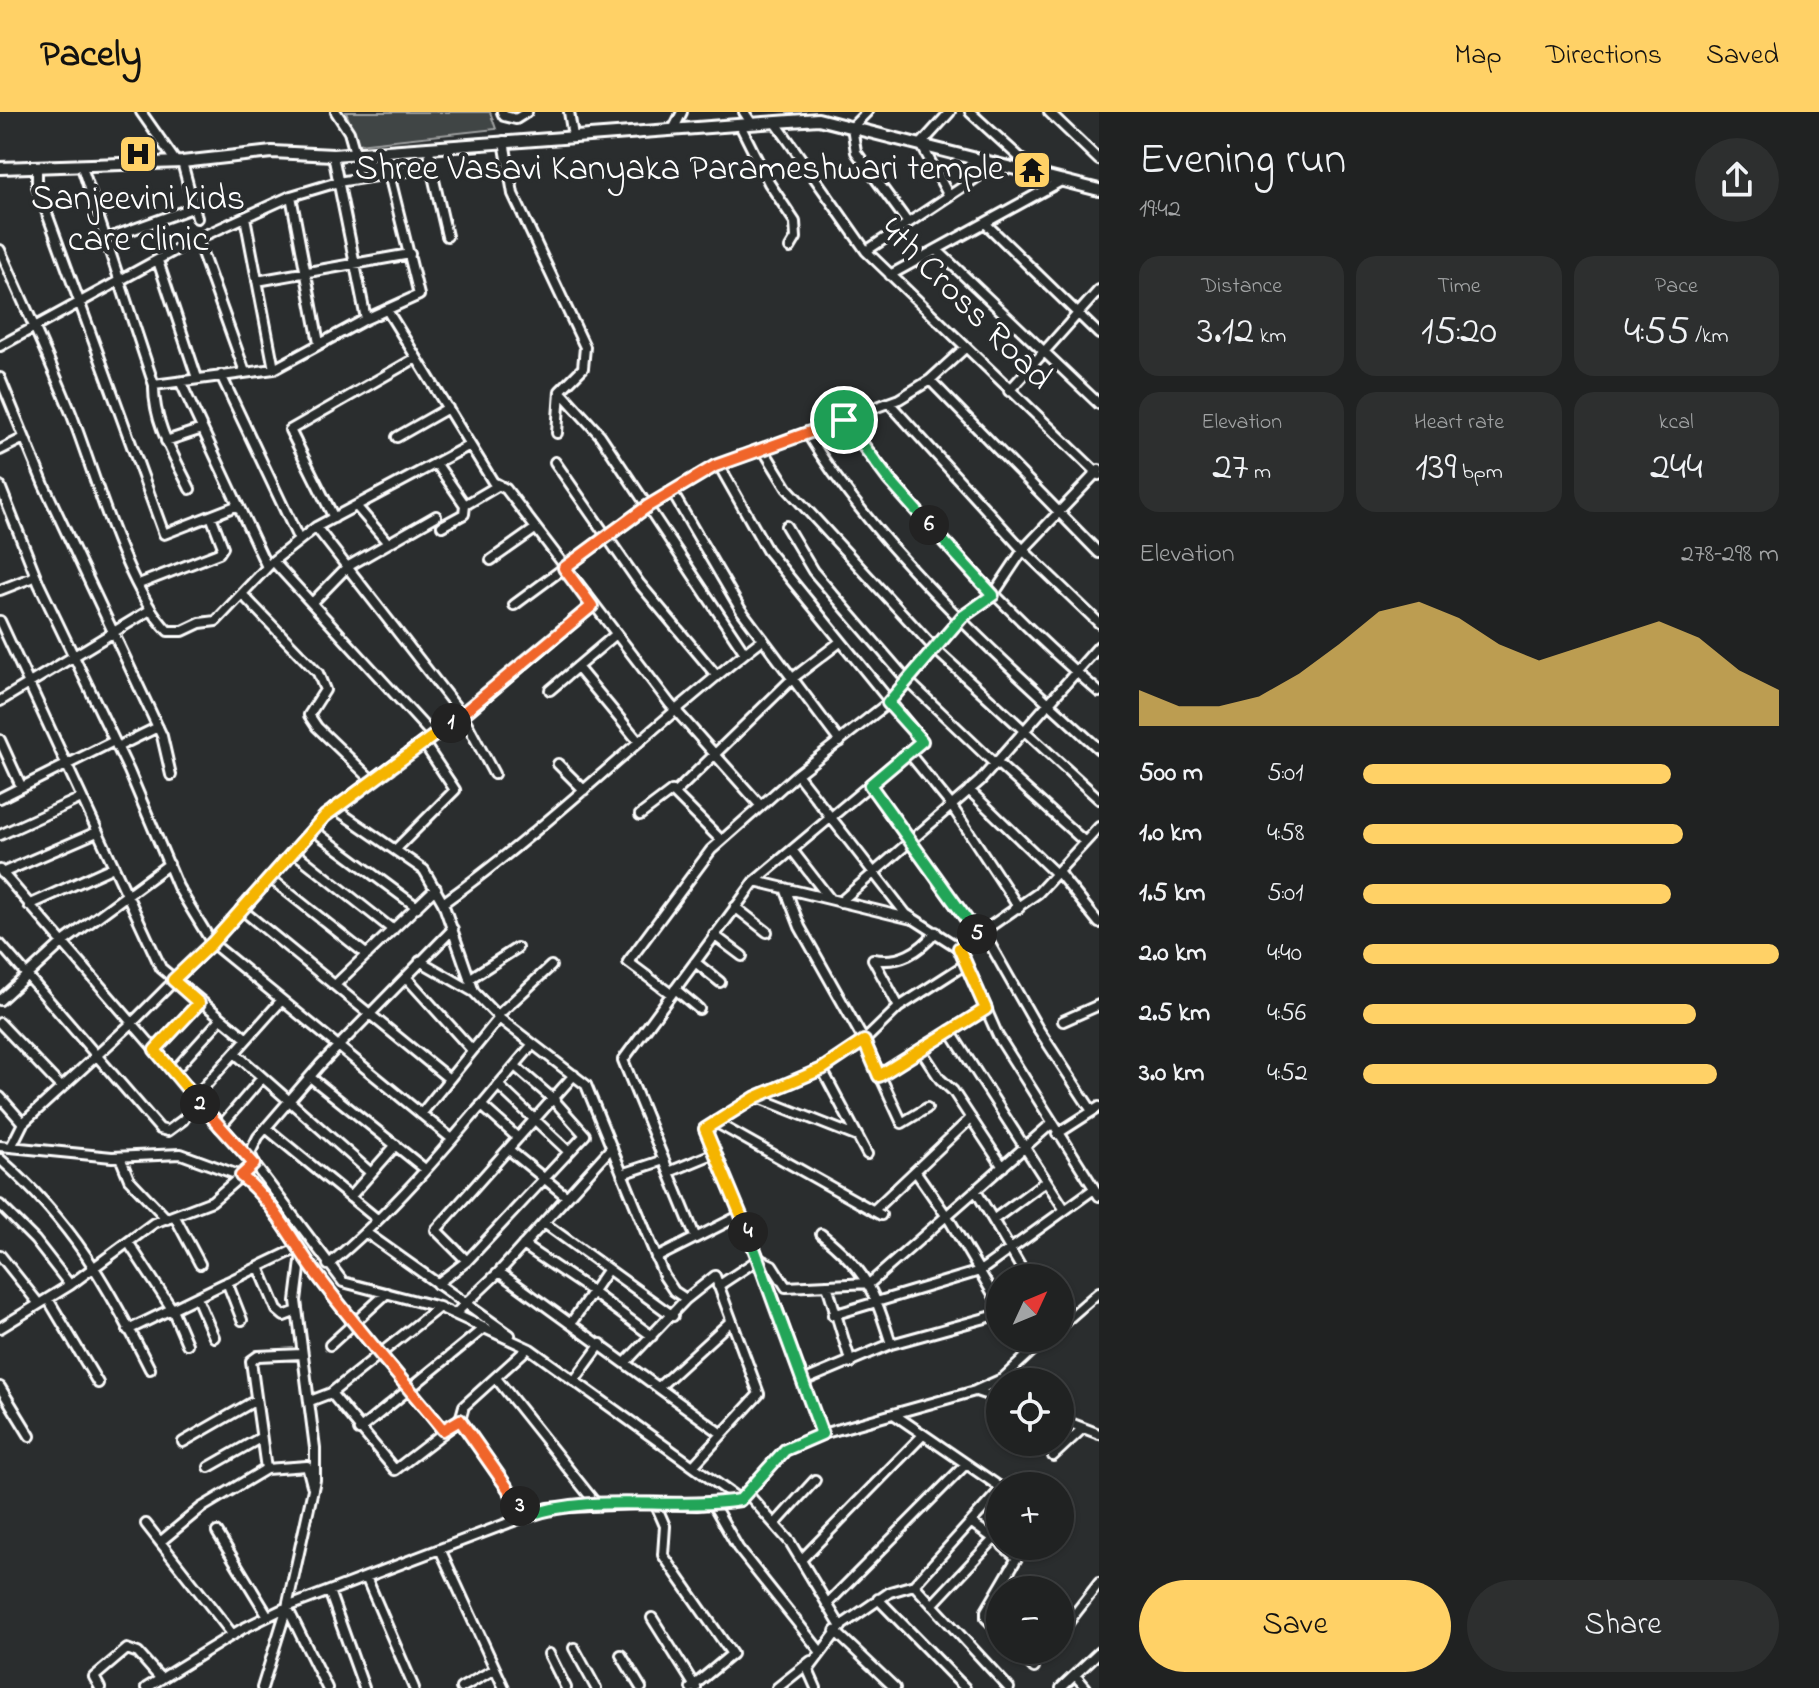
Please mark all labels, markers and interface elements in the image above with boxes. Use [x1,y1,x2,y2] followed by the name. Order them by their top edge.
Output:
[40,28,142,84] text: Pacely
[1454,36,1502,77] text: Map
[1546,36,1662,77] text: Directions
[1706,36,1779,77] text: Saved
[1139,129,1346,193] text: Evening run
[117,133,159,175] hospital icon: Sanjeevini kids care clinic
[1695,138,1779,222] button: share
[355,144,1005,197] place label: Shree Vasavi Kanyaka Parameshwari temple
[1011,149,1053,191] temple icon: Shree Vasavi Kanyaka Parameshwari temple
[31,174,245,268] place label: Sanjeevini kids care clinic
[1139,191,1181,229] text: 19:42
[866,206,1064,404] street label: 4th Cross Road
[1201,271,1282,303] text: Distance
[1437,271,1481,303] text: Time
[1655,271,1698,303] text: Pace
[1197,303,1254,362] text: 3.12
[1421,303,1497,362] text: 15:20
[1624,303,1690,362] text: 4:55
[1254,321,1286,353] text: km
[1690,321,1729,353] text: /km
[810,386,878,454] pin
[822,398,866,442] icon: arrive
[1201,407,1282,439] text: Elevation
[1414,407,1504,439] text: Heart rate
[1659,407,1694,439] text: kcal
[1212,439,1249,498] text: 27
[1415,439,1457,498] text: 139
[1650,439,1703,498] text: 244
[1249,457,1271,489] text: m
[1457,457,1503,489] text: bpm
[909,505,949,545] pin: 6
[924,509,934,541] text: 6
[1139,536,1235,574] text: Elevation
[1681,536,1779,574] text: 278–298 m
[431,703,471,743] pin: 1
[448,707,455,739] text: 1
[1139,755,1203,793] text: 500 m
[1267,755,1304,793] text: 5:01
[1139,815,1202,853] text: 1.0 km
[1267,815,1305,853] text: 4:58
[1139,875,1206,913] text: 1.5 km
[1267,875,1304,913] text: 5:01
[957,914,997,954] pin: 5
[971,918,983,950] text: 5
[1139,935,1207,973] text: 2.0 km
[1267,935,1302,973] text: 4:40
[1139,995,1210,1033] text: 2.5 km
[1267,995,1306,1033] text: 4:56
[1139,1055,1204,1093] text: 3.0 km
[1267,1055,1308,1093] text: 4:52
[180,1084,220,1124] pin: 2
[195,1088,205,1120] text: 2
[728,1212,768,1252] pin: 4
[743,1216,753,1248] text: 4
[986,1264,1074,1352] north arrow
[986,1264,1074,1664] map controls
[986,1368,1074,1456] button: locate
[986,1472,1074,1560] button: +
[500,1486,540,1526] pin: 3
[515,1490,525,1522] text: 3
[986,1576,1074,1664] button: −
[1139,1580,1451,1672] button: Save
[1467,1580,1779,1672] button: Share

